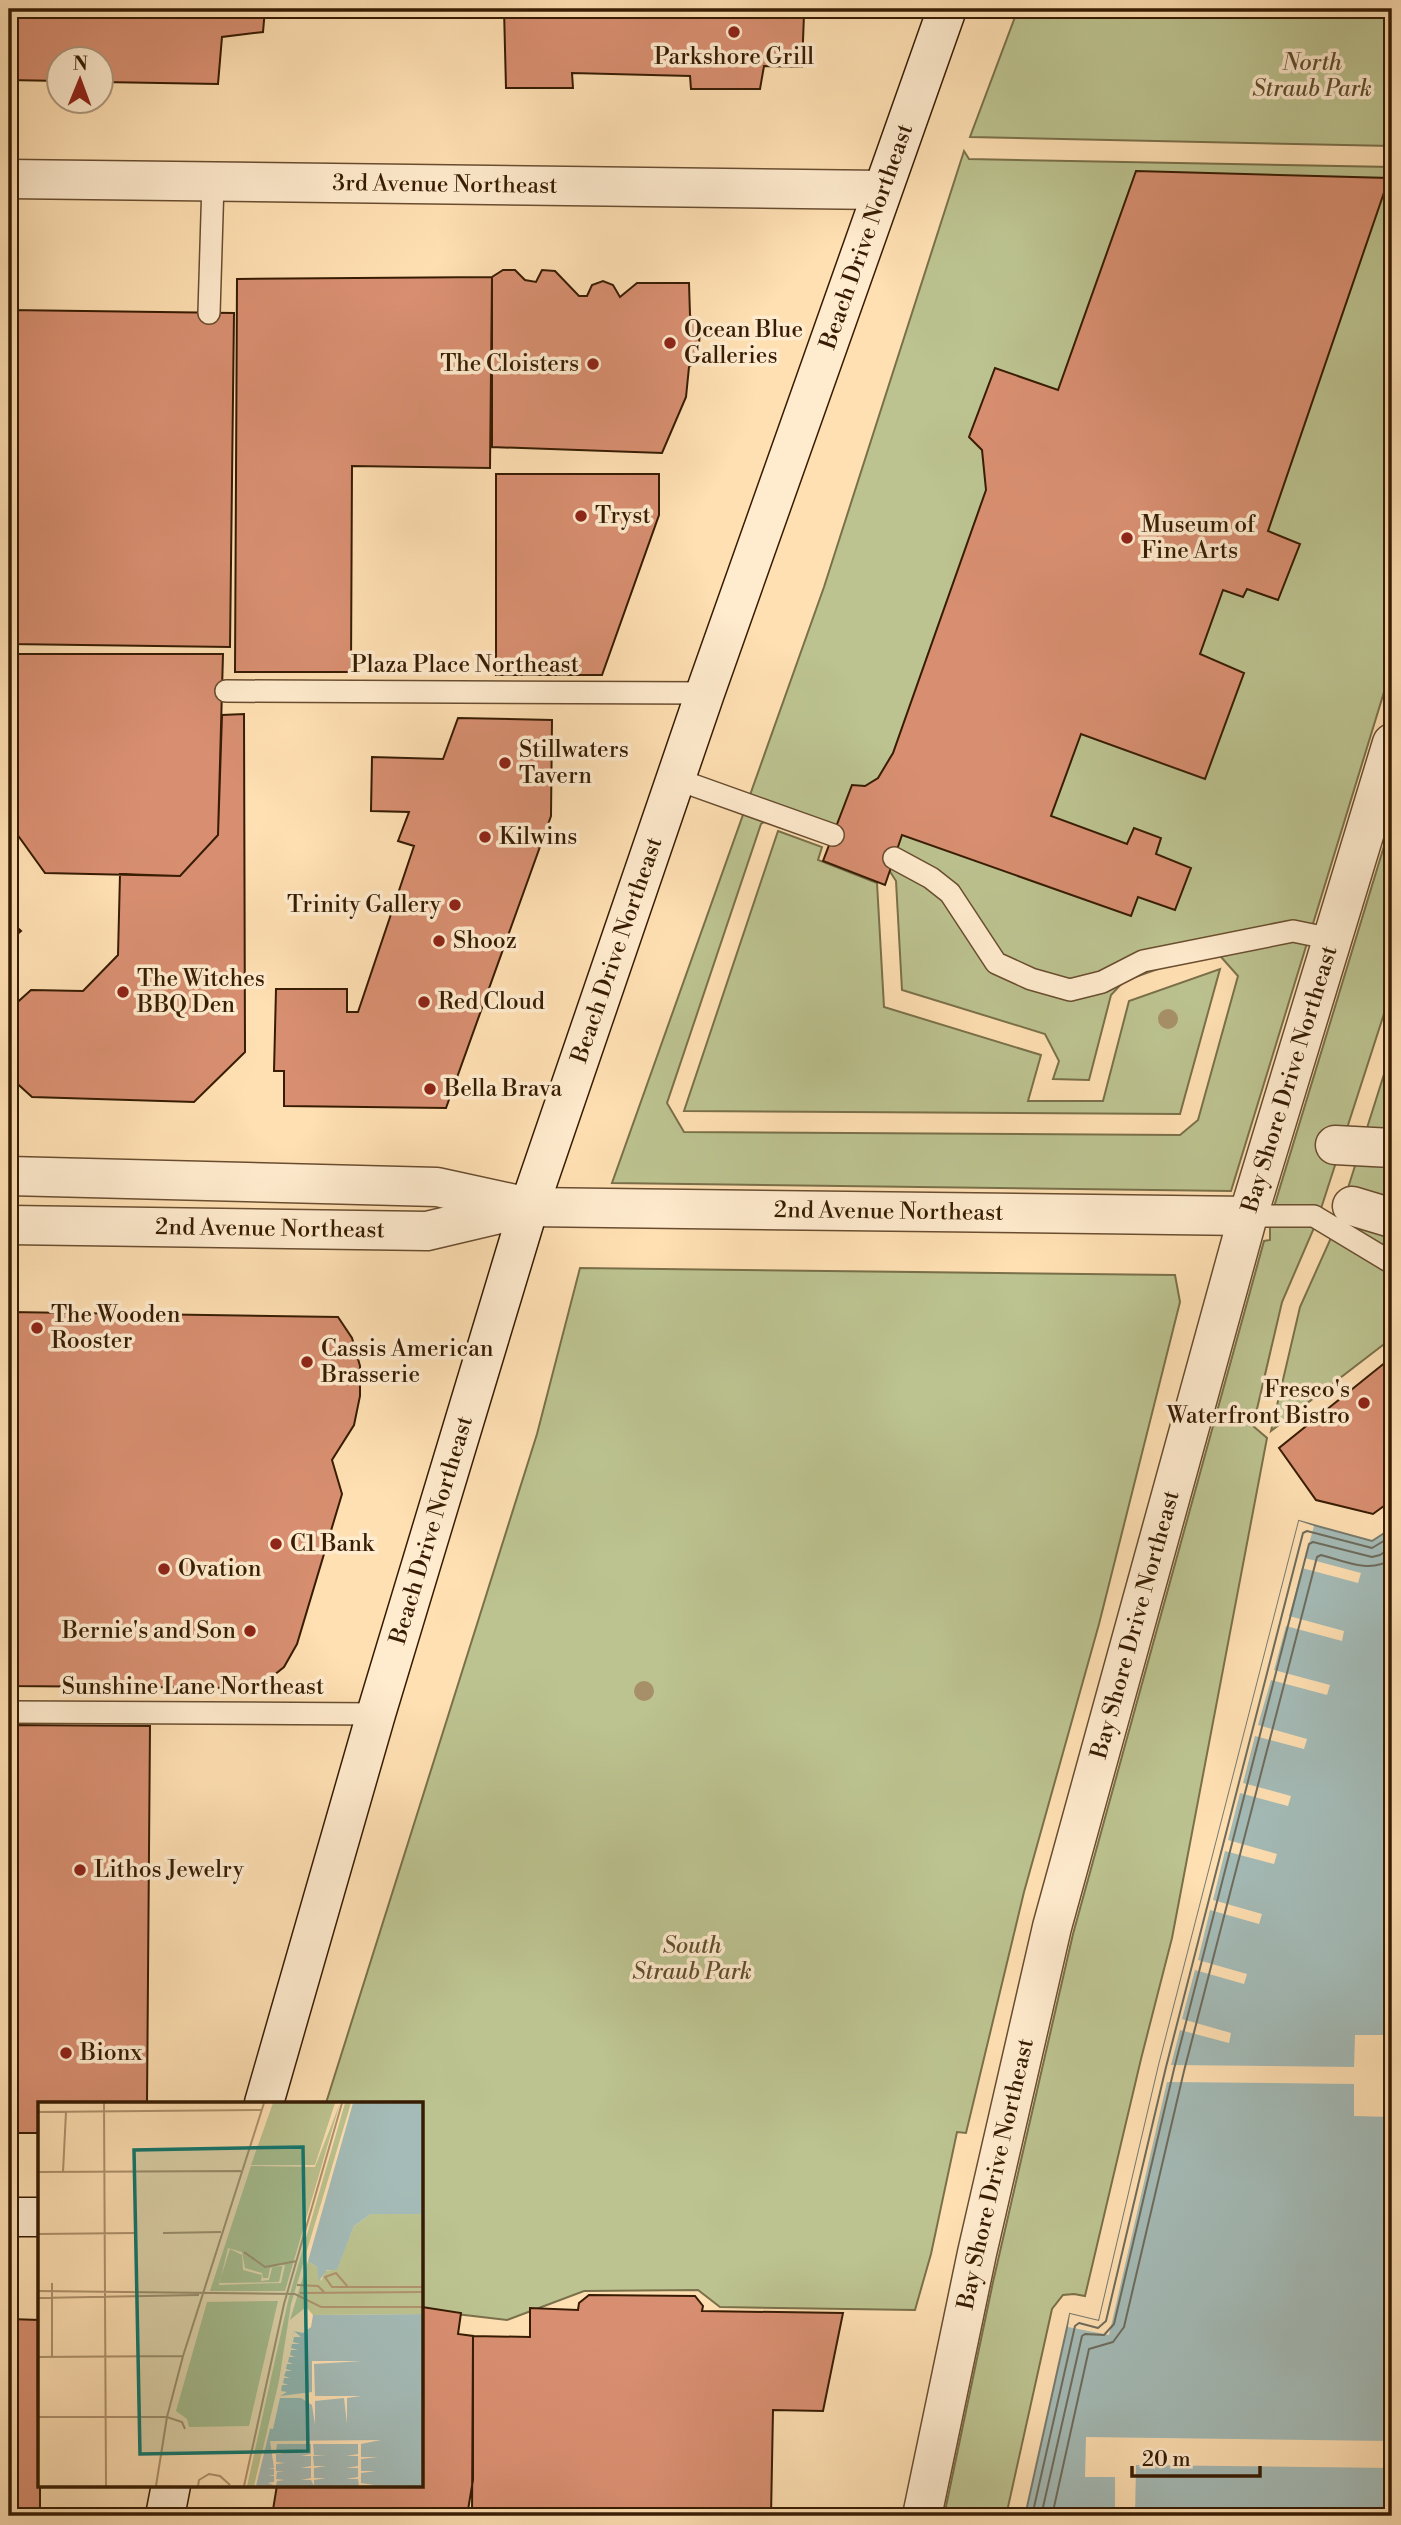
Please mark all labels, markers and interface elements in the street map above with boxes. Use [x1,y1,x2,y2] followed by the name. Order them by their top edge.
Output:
[726,24,742,40] marker: Parkshore Grill
[654,43,814,71] place label: Parkshore Grill
[46,46,116,116] north arrow
[1252,49,1372,103] park label: North Straub Park
[73,52,88,76] text: N
[814,120,919,354] street label: Beach Drive Northeast
[332,169,558,200] street label: 3rd Avenue Northeast
[684,316,803,370] place label: Ocean Blue Galleries
[662,335,678,351] marker: Ocean Blue Galleries
[440,350,579,378] place label: The Cloisters
[585,356,601,372] marker: The Cloisters
[595,502,651,530] place label: Tryst
[573,508,589,524] marker: Tryst
[1141,511,1257,565] place label: Museum of Fine Arts
[1119,530,1135,546] marker: Museum of Fine Arts
[351,651,579,679] street label: Plaza Place Northeast
[519,736,629,790] place label: Stillwaters Tavern
[497,755,513,771] marker: Stillwaters Tavern
[499,823,577,851] place label: Kilwins
[477,829,493,845] marker: Kilwins
[565,833,669,1068] street label: Beach Drive Northeast
[287,891,442,919] place label: Trinity Gallery
[447,897,463,913] marker: Trinity Gallery
[453,927,517,955] place label: Shooz
[431,933,447,949] marker: Shooz
[1236,942,1343,1217] street label: Bay Shore Drive Northeast
[136,965,265,1019] place label: The Witches BBQ Den
[115,984,131,1000] marker: The Witches BBQ Den
[438,988,545,1016] place label: Red Cloud
[416,994,432,1010] marker: Red Cloud
[443,1075,563,1103] place label: Bella Brava
[422,1081,438,1097] marker: Bella Brava
[774,1196,1004,1227] street label: 2nd Avenue Northeast
[155,1213,385,1244] street label: 2nd Avenue Northeast
[51,1301,181,1355] place label: The Wooden Rooster
[29,1320,45,1336] marker: The Wooden Rooster
[320,1335,494,1389] place label: Cassis American Brasserie
[299,1354,315,1370] marker: Cassis American Brasserie
[1166,1376,1350,1430] place label: Fresco's Waterfront Bistro
[1356,1395,1372,1411] marker: Fresco's Waterfront Bistro
[384,1413,479,1648] street label: Beach Drive Northeast
[1085,1487,1186,1763] street label: Bay Shore Drive Northeast
[290,1530,375,1558] place label: C1 Bank
[268,1536,284,1552] marker: C1 Bank
[178,1555,262,1583] place label: Ovation
[156,1561,172,1577] marker: Ovation
[61,1617,236,1645] place label: Bernie's and Son
[242,1623,258,1639] marker: Bernie's and Son
[62,1673,324,1701] street label: Sunshine Lane Northeast
[94,1856,245,1884] place label: Lithos Jewelry
[72,1862,88,1878] marker: Lithos Jewelry
[632,1932,752,1986] park label: South Straub Park
[951,2036,1040,2313] street label: Bay Shore Drive Northeast
[79,2039,142,2067] place label: Bionx
[58,2045,74,2061] marker: Bionx
[38,2102,424,2486] inset map
[1132,2434,1259,2478] scale bar
[1142,2447,1191,2473] text: 20 m

